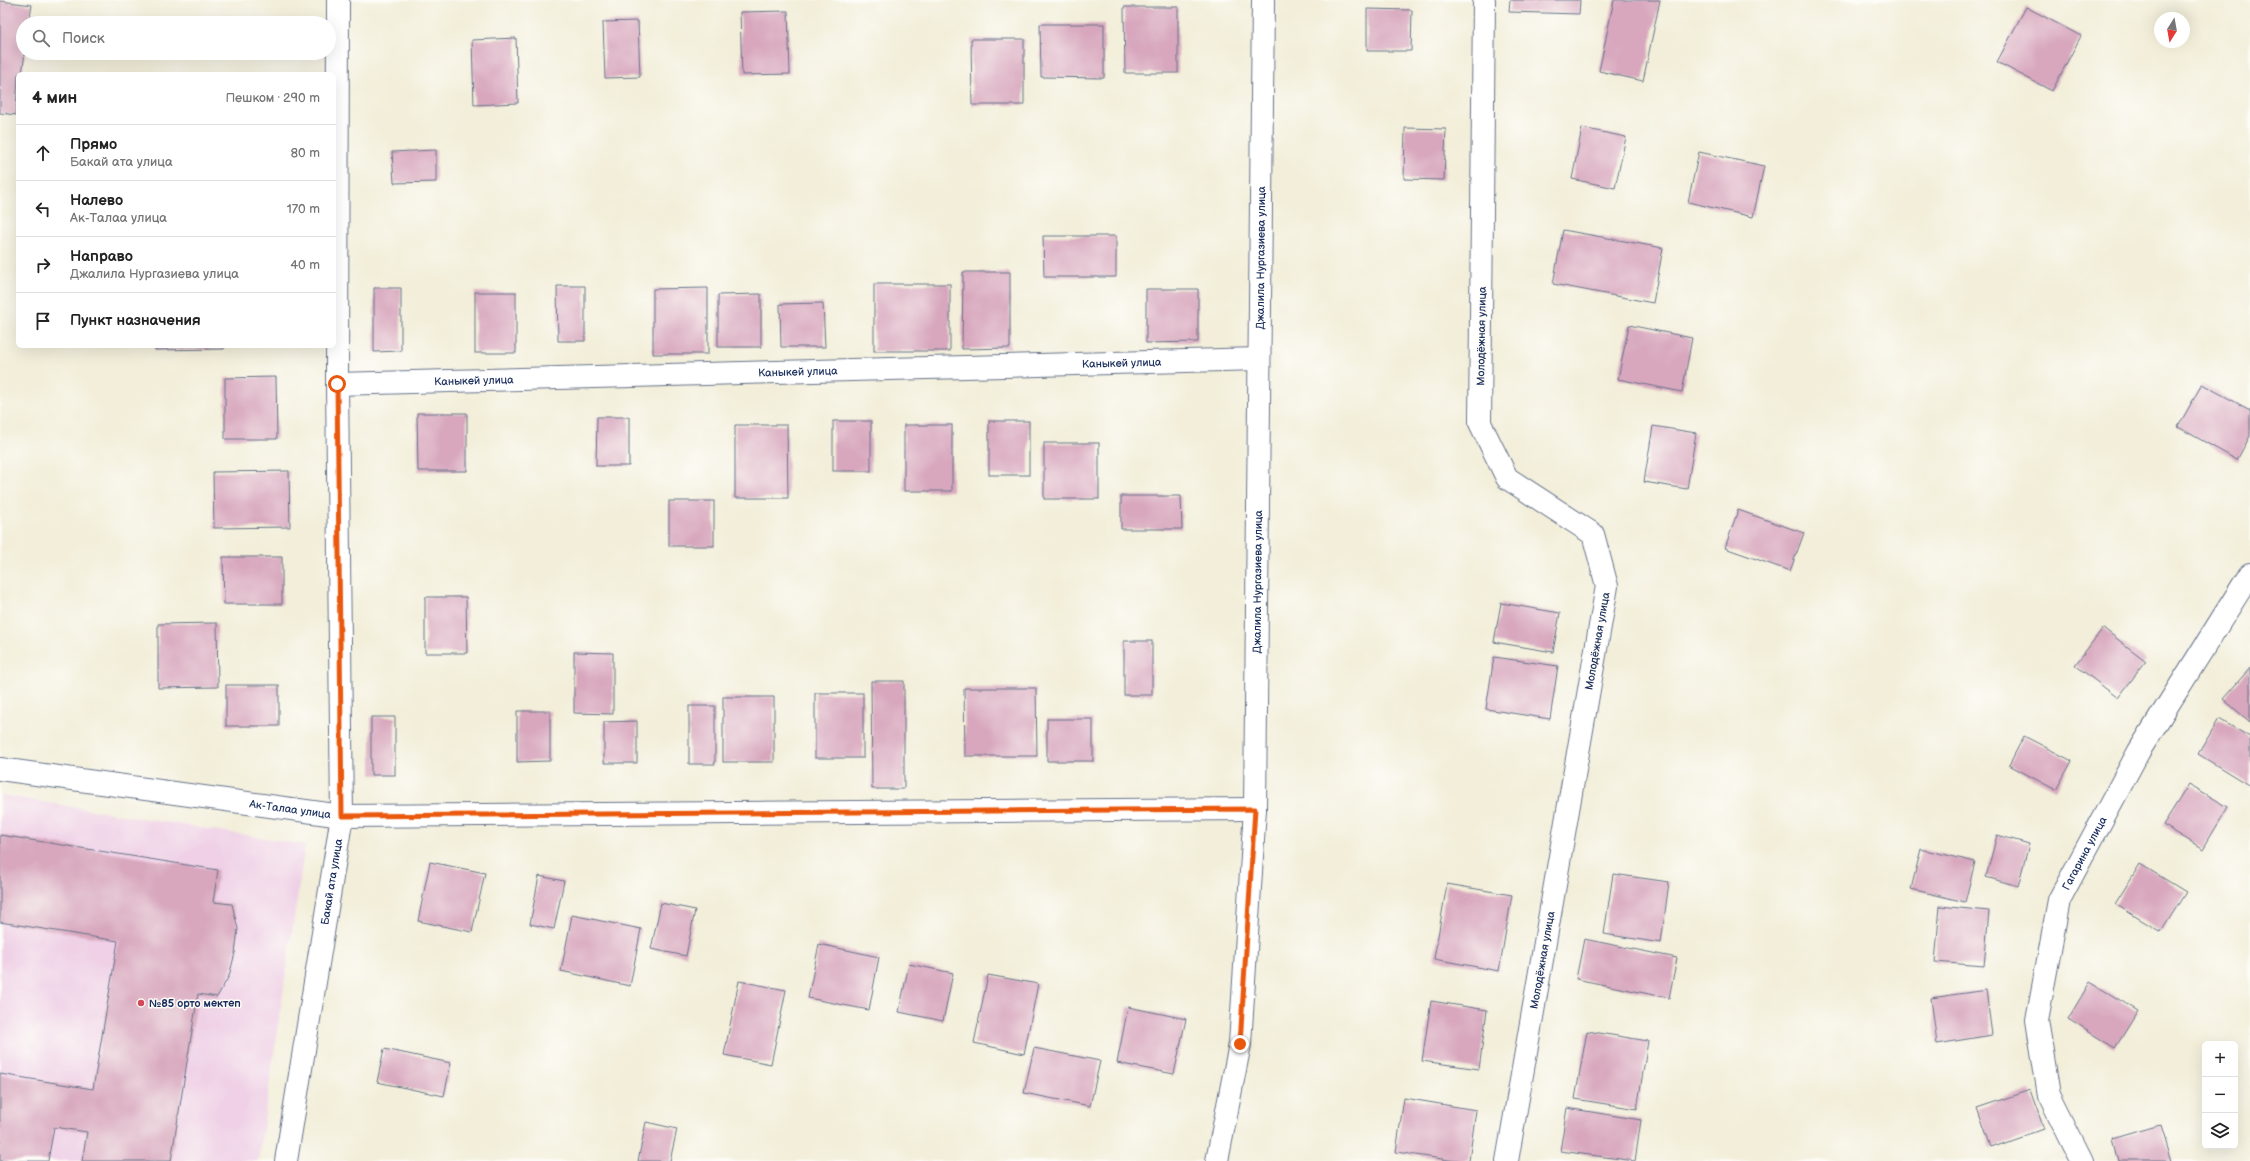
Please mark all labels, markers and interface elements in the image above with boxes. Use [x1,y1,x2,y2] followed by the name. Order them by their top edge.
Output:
[2154,12,2190,48] north arrow
[16,16,336,60] search box
[30,27,52,49] icon: search
[62,29,105,48] text: Поиск
[32,88,77,108] text: 4 мин
[225,90,320,106] text: Пешком · 290 m
[70,135,117,154] text: Прямо
[32,142,54,164] icon: ahead
[291,145,320,161] text: 80 m
[70,154,173,170] text: Бакай ата улица
[1254,186,1268,329] street label: Джалила Нургазиева улица
[70,191,123,210] text: Налево
[32,198,54,220] icon: left
[287,201,320,217] text: 170 m
[70,210,167,226] text: Ак-Талаа улица
[70,247,133,266] text: Направо
[32,254,54,276] icon: right
[290,257,320,273] text: 40 m
[70,266,239,282] text: Джалила Нургазиева улица
[1474,286,1489,386] street label: Молодёжная улица
[32,310,54,332] icon: arrive
[70,311,201,330] text: Пункт назначения
[1082,356,1162,371] street label: Каныкей улица
[758,364,838,380] street label: Каныкей улица
[434,373,514,388] street label: Каныкей улица
[328,375,346,393] route start
[1251,510,1265,653] street label: Джалила Нургазиева улица
[1582,591,1613,691] street label: Молодёжная улица
[248,797,332,821] street label: Ак-Талаа улица
[2060,814,2110,892] street label: Гагарина улица
[318,837,345,926] street label: Бакай ата улица
[1527,910,1558,1010] street label: Молодёжная улица
[149,997,241,1010] place label: №85 орто мектеп
[136,998,146,1008] marker: №85 орто мектеп
[1231,1035,1249,1053] route end
[2202,1041,2238,1149] map controls
[2202,1041,2238,1077] button: +
[2202,1077,2238,1113] button: −
[2202,1113,2238,1149] button: layers

